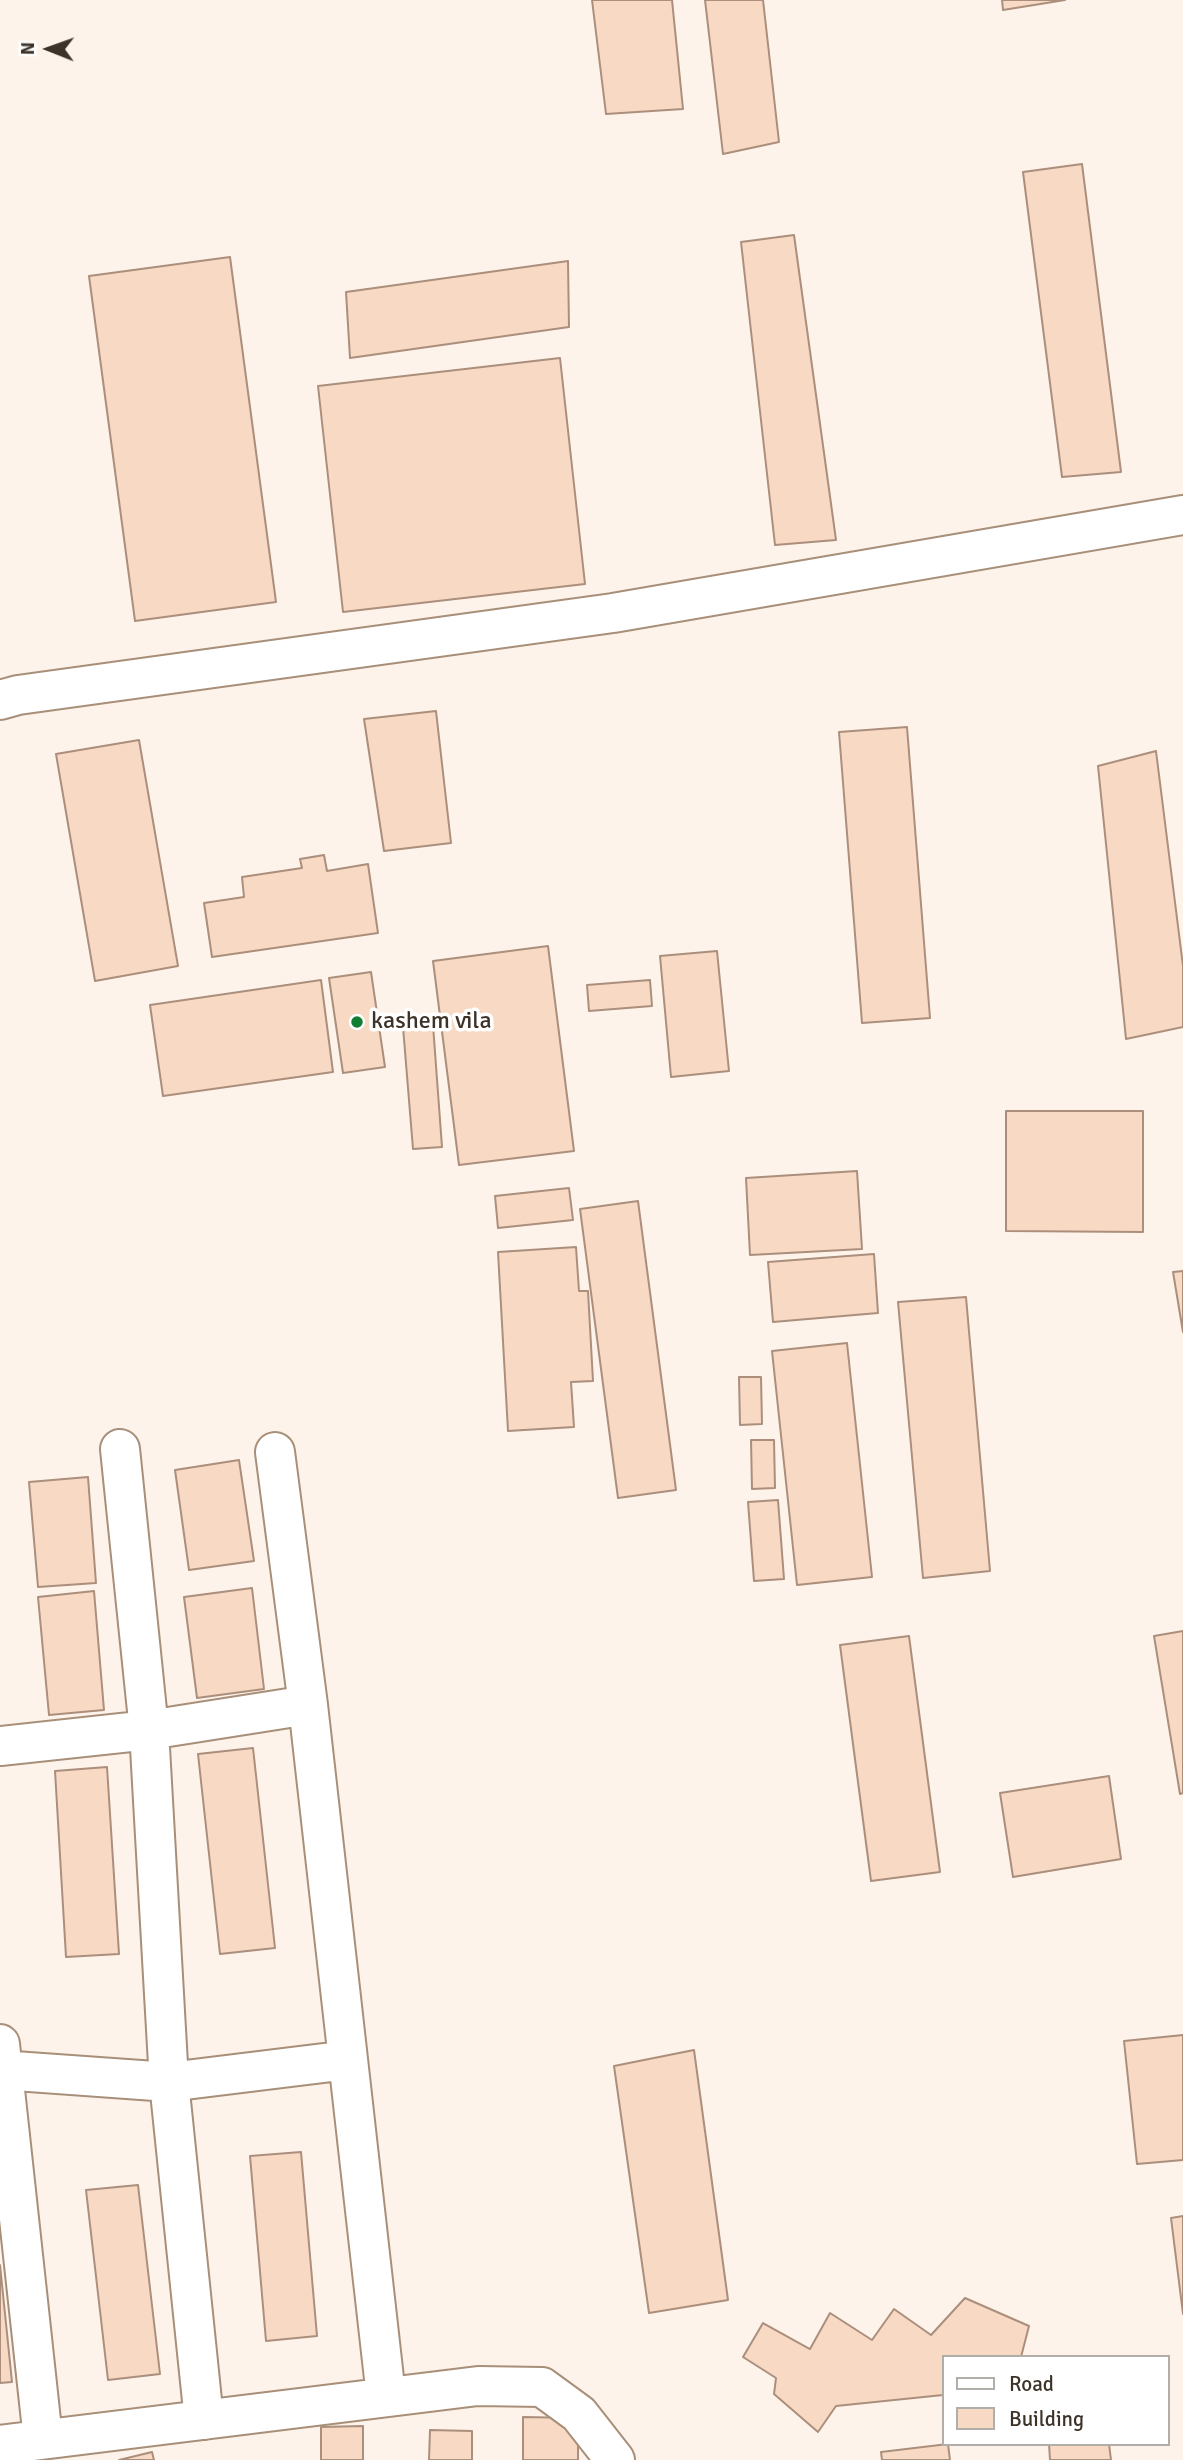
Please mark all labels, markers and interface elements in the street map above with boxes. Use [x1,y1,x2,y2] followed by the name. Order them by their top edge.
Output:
[14,14,84,84] north arrow
[16,42,40,55] text: N
[371,1008,492,1036] place label: kashem vila
[349,1014,365,1030] marker: kashem vila
[942,2355,1169,2446] legend
[1009,2371,1054,2397] text: Road
[1009,2406,1084,2432] text: Building

